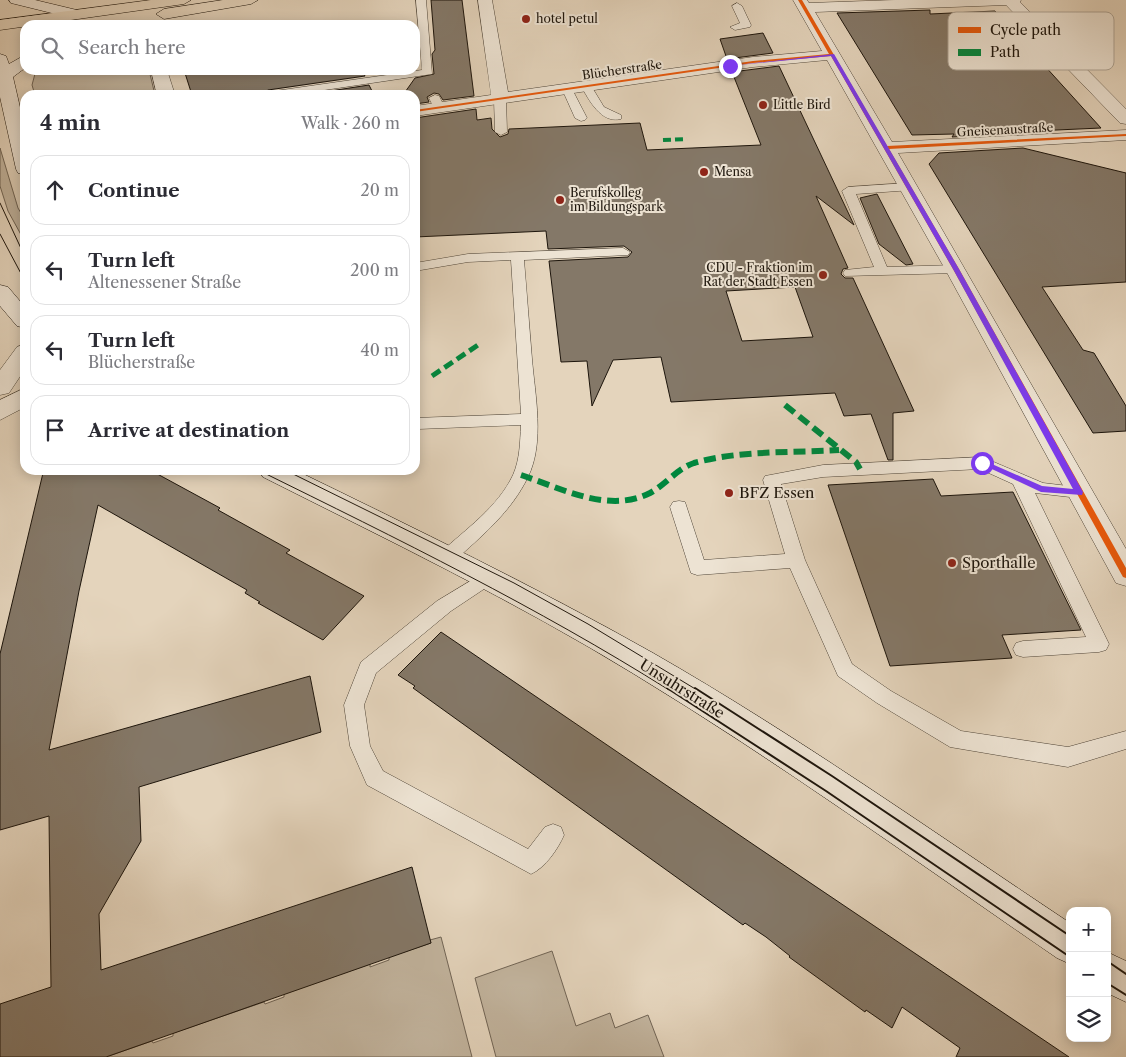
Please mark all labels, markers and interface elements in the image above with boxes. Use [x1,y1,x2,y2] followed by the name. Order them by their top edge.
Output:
[536,11,598,26] place label: hotel petul
[948,12,1114,70] legend
[520,13,532,25] marker: hotel petul
[20,20,420,75] search box
[990,21,1061,39] text: Cycle path
[38,34,66,62] icon: search
[78,36,186,59] text: Search here
[990,43,1020,61] text: Path
[719,55,742,78] route end
[581,56,663,83] street label: Blücherstraße
[773,97,831,112] place label: Little Bird
[757,99,769,111] marker: Little Bird
[40,110,101,135] text: 4 min
[301,113,400,133] text: Walk · 260 m
[956,119,1054,140] street label: Gneisenaustraße
[714,164,752,179] place label: Mensa
[698,166,710,178] marker: Mensa
[41,176,69,204] icon: ahead
[88,179,180,202] text: Continue
[360,180,399,200] text: 20 m
[570,185,664,214] place label: Berufskolleg im Bildungspark
[554,194,566,206] marker: Berufskolleg im Bildungspark
[88,249,175,272] text: Turn left
[41,256,69,284] icon: left
[350,260,399,280] text: 200 m
[703,260,813,289] place label: CDU - Fraktion im Rat der Stadt Essen
[817,269,829,281] marker: CDU - Fraktion im Rat der Stadt Essen
[88,272,241,292] text: Altenessener Straße
[88,329,175,352] text: Turn left
[41,336,69,364] icon: left
[360,340,399,360] text: 40 m
[88,352,195,372] text: Blücherstraße
[41,416,69,444] icon: arrive
[88,419,289,442] text: Arrive at destination
[971,452,994,475] route start
[739,483,815,502] place label: BFZ Essen
[723,487,735,499] marker: BFZ Essen
[962,553,1036,572] place label: Sporthalle
[946,557,958,569] marker: Sporthalle
[636,655,728,722] street label: Unsuhrstraße
[1066,907,1111,1042] map controls
[1066,907,1111,952] button: +
[1066,952,1111,997] button: −
[1066,997,1111,1042] button: layers

